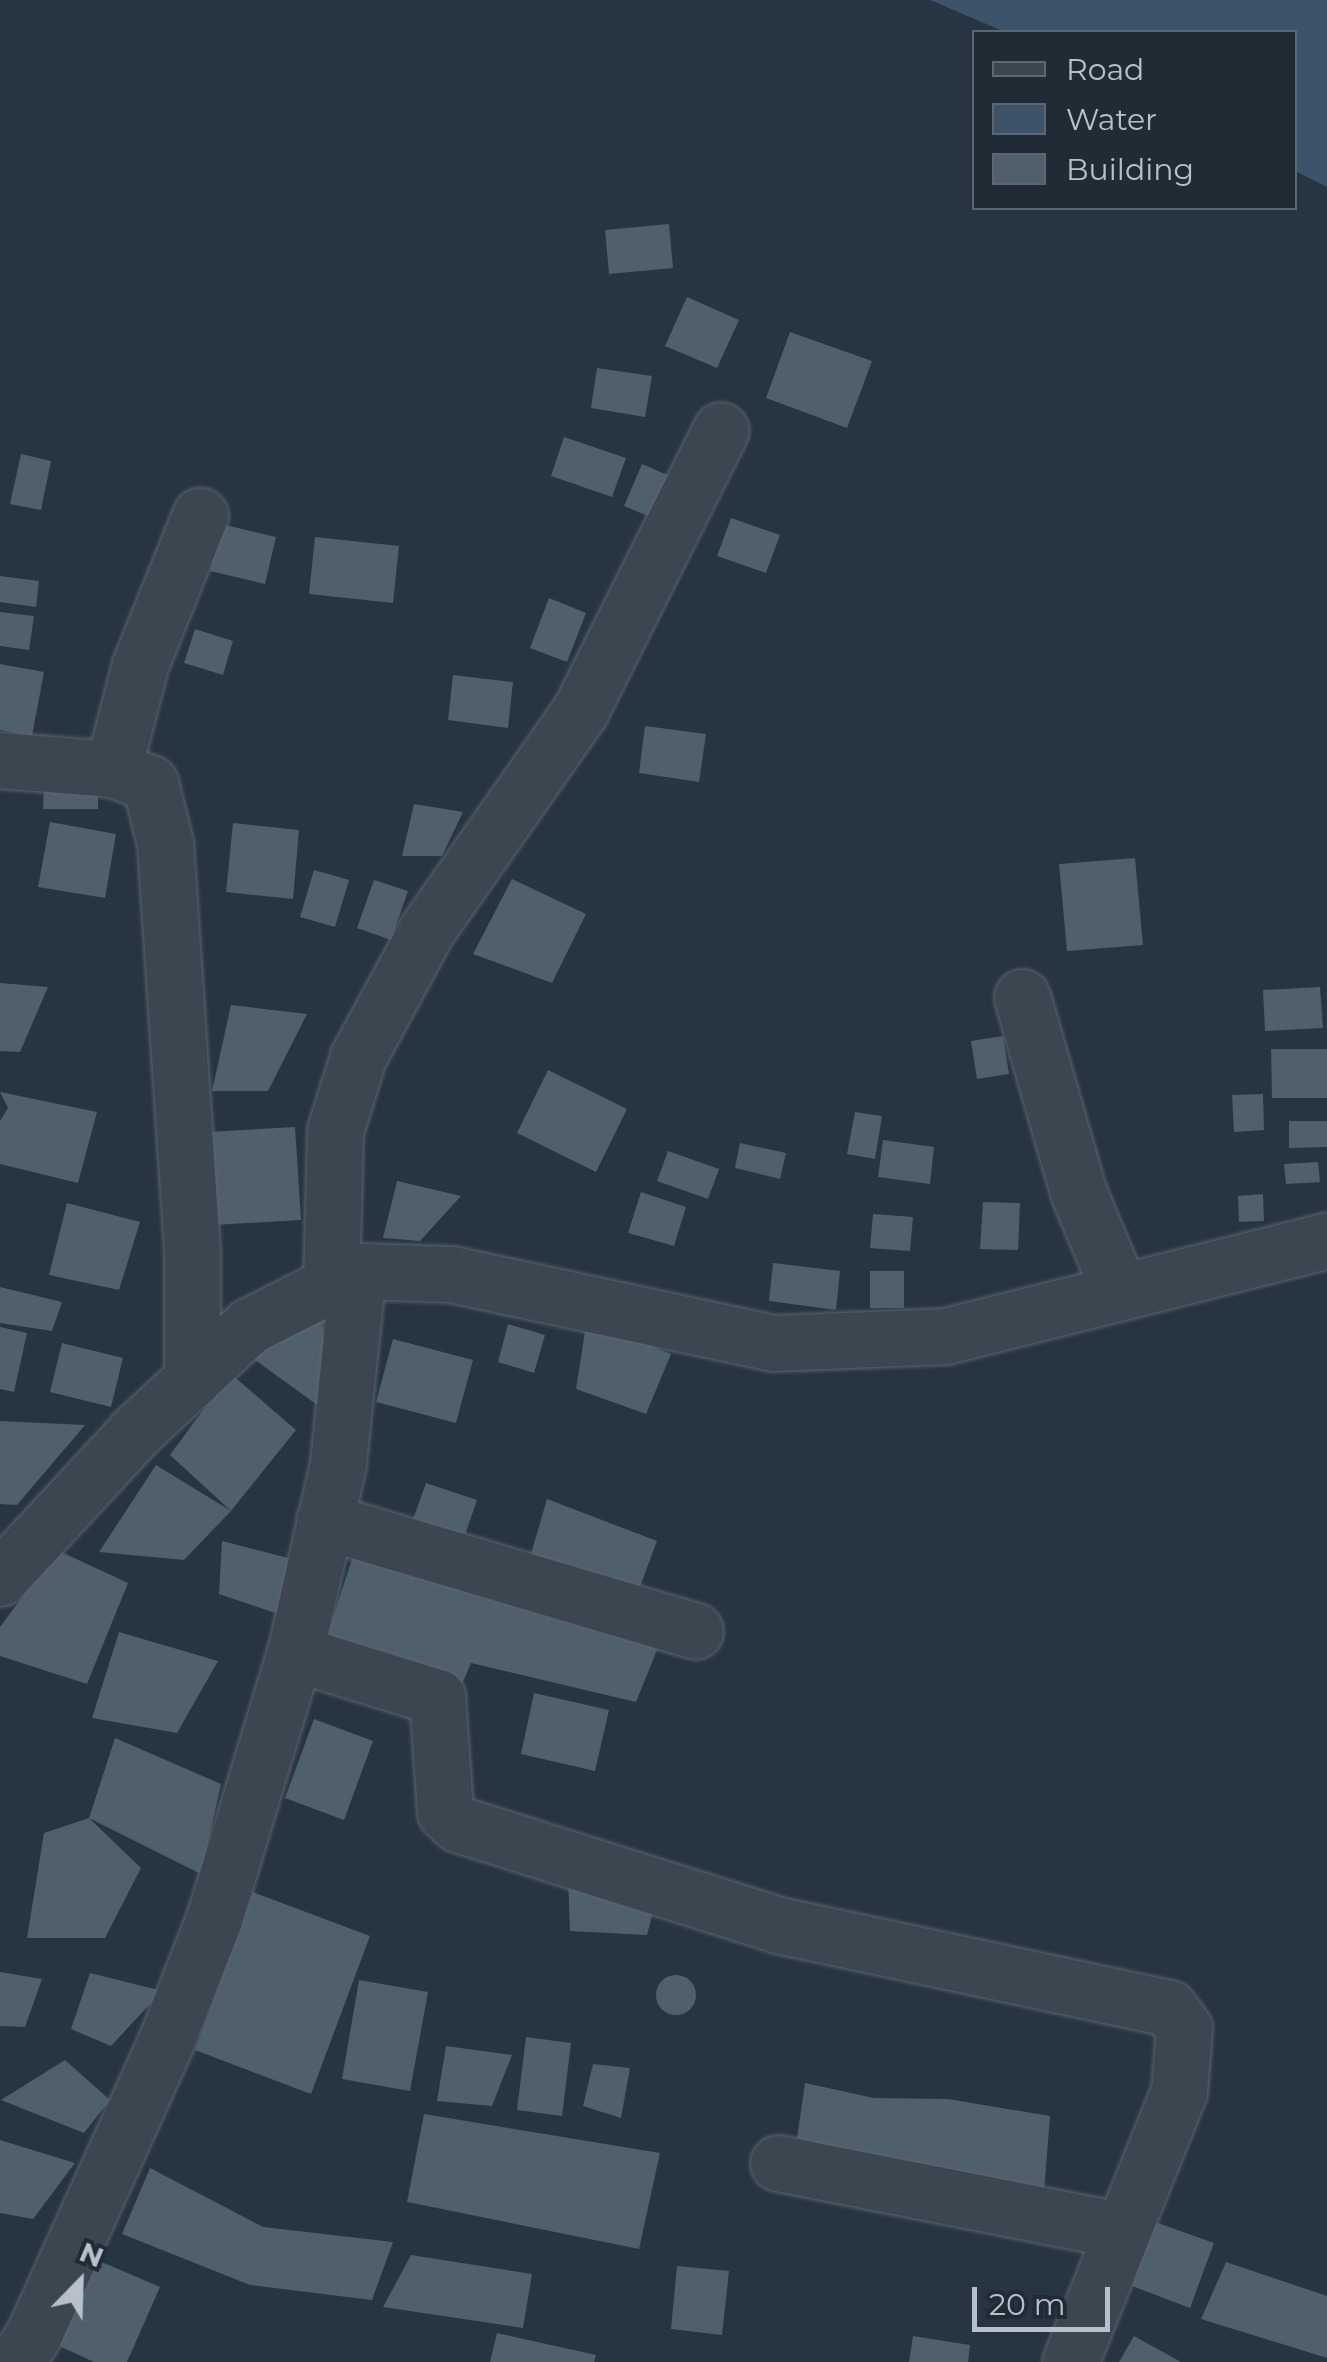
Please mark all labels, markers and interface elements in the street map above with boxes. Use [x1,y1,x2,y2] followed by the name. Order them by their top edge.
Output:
[972,30,1297,210] legend
[1066,51,1144,88] text: Road
[1066,101,1157,138] text: Water
[1066,151,1194,188] text: Building
[30,2232,130,2332] north arrow
[75,2234,109,2274] text: N
[977,2267,1114,2329] scale bar
[989,2286,1066,2323] text: 20 m

